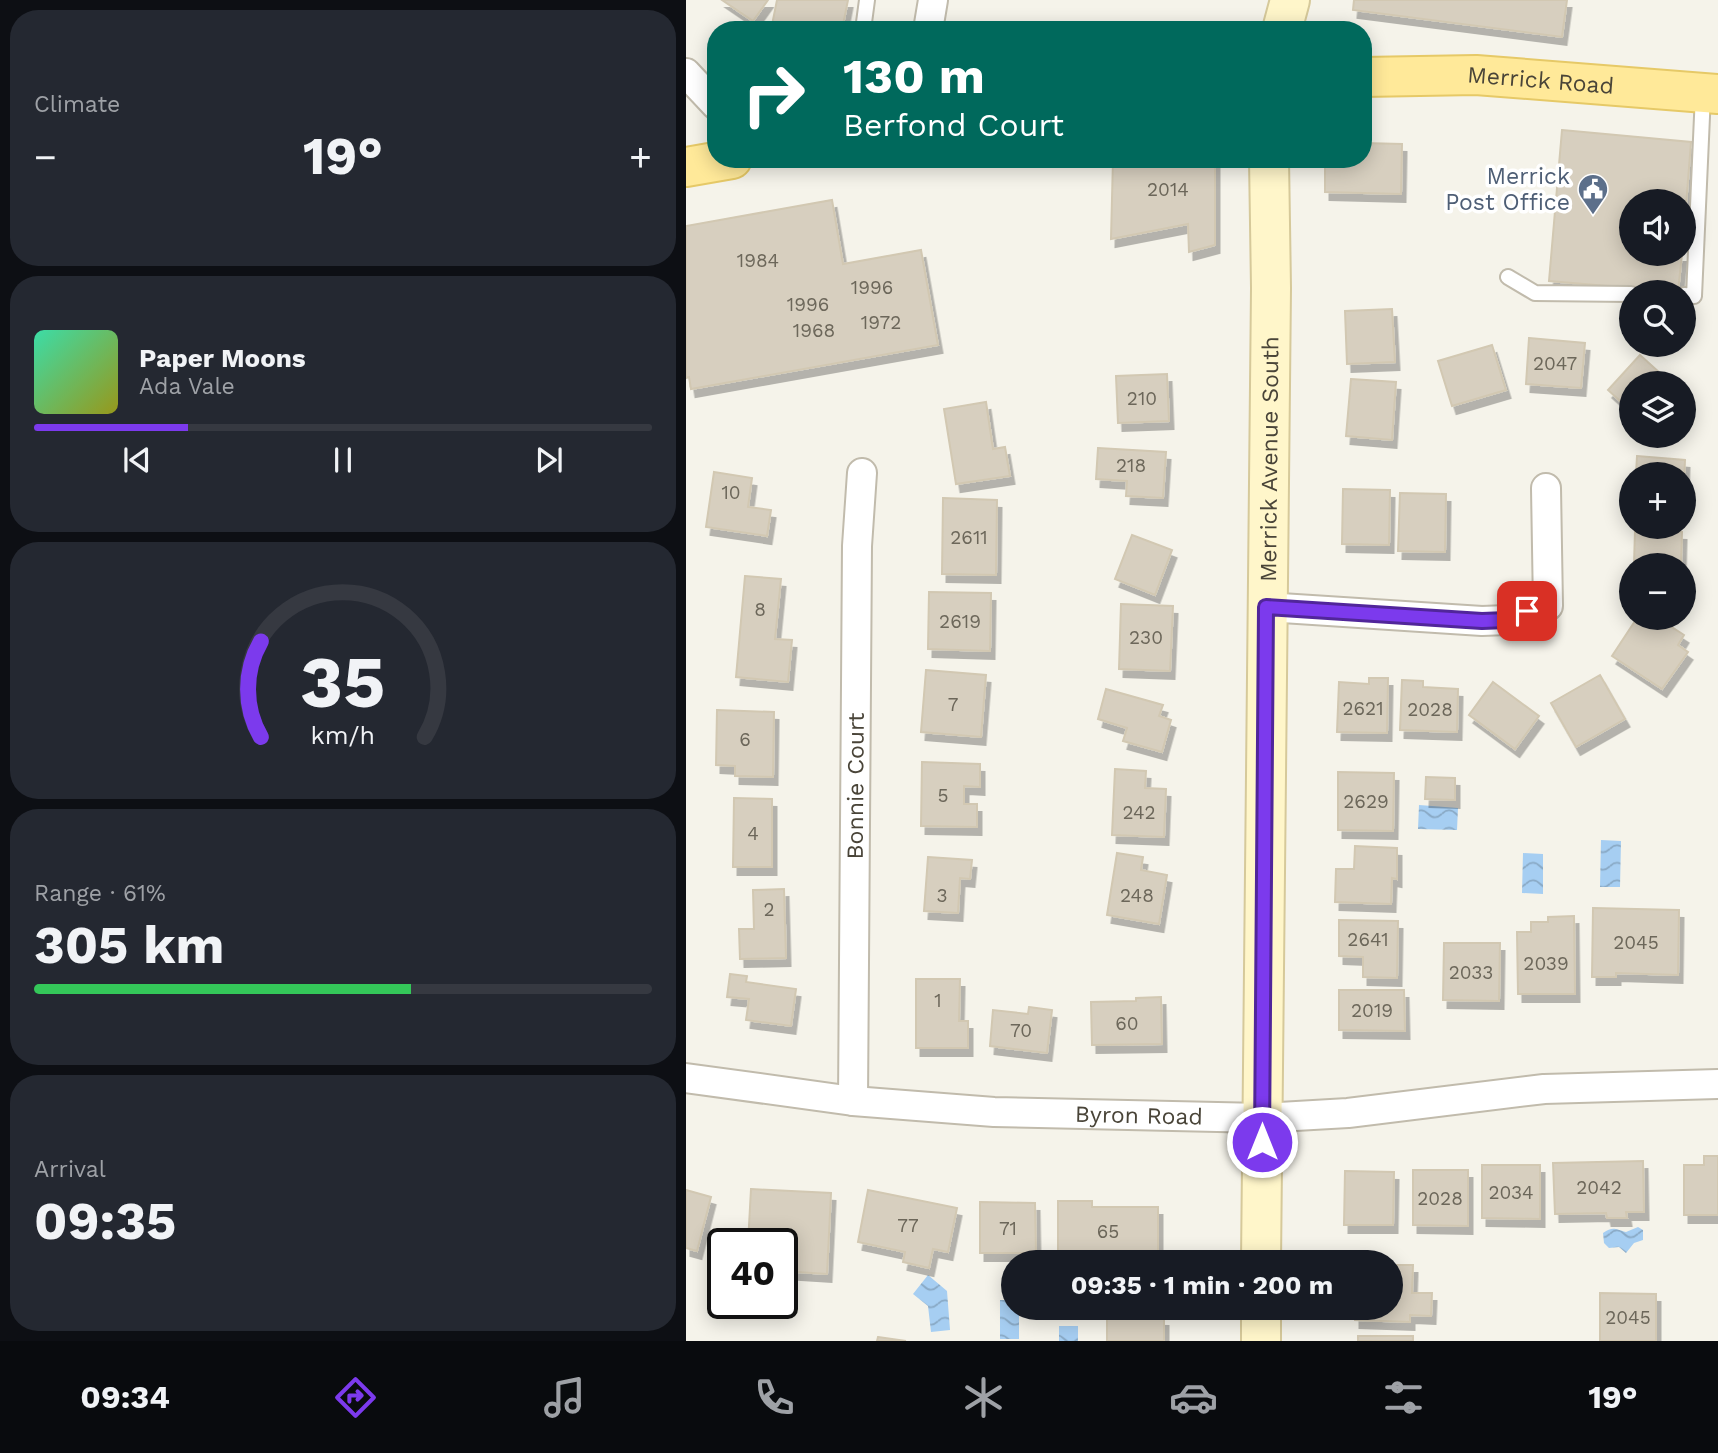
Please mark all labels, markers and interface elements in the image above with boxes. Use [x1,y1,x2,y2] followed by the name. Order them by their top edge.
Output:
[843,47,985,105] text: 130 m
[728,49,819,140] icon: right
[1466,61,1615,100] street label: Merrick Road
[34,91,120,118] text: Climate
[843,106,1064,144] text: Berfond Court
[303,126,383,187] text: 19°
[34,135,57,179] text: −
[629,135,652,179] text: +
[1445,163,1570,216] place label: Merrick Post Office
[1576,172,1610,216] public building icon: Merrick Post Office
[1147,178,1189,201] house number: 2014
[1619,189,1696,630] map controls
[1619,189,1696,266] button: sound
[737,249,779,272] house number: 1984
[851,276,893,299] house number: 1996
[1619,280,1696,357] button: search
[787,293,829,316] house number: 1996
[861,311,901,334] house number: 1972
[793,319,835,342] house number: 1968
[1255,336,1285,582] street label: Merrick Avenue South
[139,343,306,373] text: Paper Moons
[1533,352,1577,375] house number: 2047
[1619,371,1696,448] button: layers
[139,373,235,400] text: Ada Vale
[1127,387,1157,410] house number: 210
[118,441,156,479] icon: previous
[324,441,362,479] icon: pause
[530,441,568,479] icon: next
[1116,454,1146,477] house number: 218
[1619,462,1696,539] button: +
[721,481,741,504] house number: 10
[950,526,988,549] house number: 2611
[1619,553,1696,630] button: −
[1497,581,1557,641] pin
[1508,592,1546,630] icon: arrive
[754,598,766,621] house number: 8
[939,610,981,633] house number: 2619
[1129,626,1163,649] house number: 230
[300,639,386,725] text: 35
[948,693,958,716] house number: 7
[1342,697,1384,720] house number: 2621
[1407,698,1453,721] house number: 2028
[842,712,870,859] street label: Bonnie Court
[311,720,375,749] text: km/h
[739,728,751,751] house number: 6
[937,784,949,807] house number: 5
[1343,790,1389,813] house number: 2629
[1122,801,1156,824] house number: 242
[747,822,759,845] house number: 4
[34,880,166,907] text: Range · 61%
[936,884,948,907] house number: 3
[1120,884,1154,907] house number: 248
[763,898,775,921] house number: 2
[34,915,224,976] text: 305 km
[1347,928,1389,951] house number: 2641
[1613,931,1659,954] house number: 2045
[1523,952,1569,975] house number: 2039
[1449,961,1493,984] house number: 2033
[934,989,942,1012] house number: 1
[1351,999,1393,1022] house number: 2019
[1115,1012,1139,1035] house number: 60
[1010,1019,1032,1042] house number: 70
[1075,1101,1203,1131] street label: Byron Road
[1225,1105,1299,1179] position arrow
[34,1156,106,1183] text: Arrival
[1576,1176,1622,1199] house number: 2042
[1488,1181,1534,1204] house number: 2034
[1417,1187,1463,1210] house number: 2028
[34,1191,176,1252] text: 09:35
[897,1214,919,1237] house number: 77
[999,1217,1017,1240] house number: 71
[1097,1220,1119,1243] house number: 65
[707,1228,798,1319] speed limit sign: 40
[1071,1270,1333,1300] text: 09:35 · 1 min · 200 m
[1605,1306,1651,1329] house number: 2045
[331,1373,380,1422] icon: directions
[540,1373,589,1422] icon: music
[750,1373,799,1422] icon: phone
[959,1373,1008,1422] icon: climate
[1169,1373,1218,1422] icon: car
[1379,1373,1428,1422] icon: filters
[80,1378,170,1416] text: 09:34
[1588,1378,1638,1416] text: 19°

